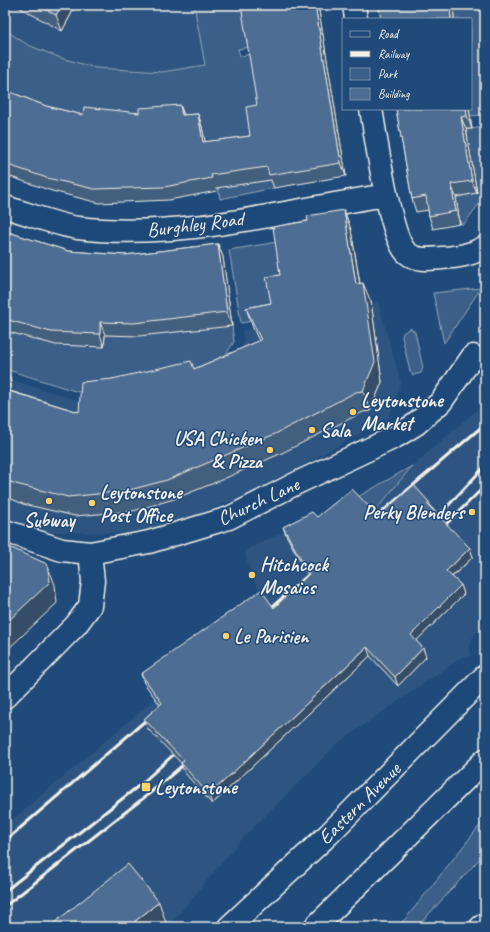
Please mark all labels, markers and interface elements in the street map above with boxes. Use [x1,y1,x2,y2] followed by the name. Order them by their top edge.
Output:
[342,18,472,110] legend
[378,26,400,42] text: Road
[378,46,410,62] text: Railway
[378,66,399,82] text: Park
[378,86,410,102] text: Building
[145,206,248,243] street label: Burghley Road
[361,388,445,436] place label: Leytonstone Market
[348,407,358,417] marker: Leytonstone Market
[320,418,352,443] place label: Sala
[307,425,317,435] marker: Sala
[174,426,264,474] place label: USA Chicken & Pizza
[265,445,275,455] marker: USA Chicken & Pizza
[214,471,304,531] street label: Church Lane
[100,480,184,528] place label: Leytonstone Post Office
[44,496,54,506] marker: Subway
[87,498,97,508] marker: Leytonstone Post Office
[363,500,466,525] place label: Perky Blenders
[467,507,477,517] marker: Perky Blenders
[24,508,77,533] place label: Subway
[260,552,329,600] place label: Hitchcock Mosaics
[247,570,257,580] marker: Hitchcock Mosaics
[234,624,310,649] place label: Le Parisien
[221,631,231,641] marker: Le Parisien
[313,756,407,850] street label: Eastern Avenue
[155,775,239,800] place label: Leytonstone
[140,781,152,793] marker: Leytonstone

